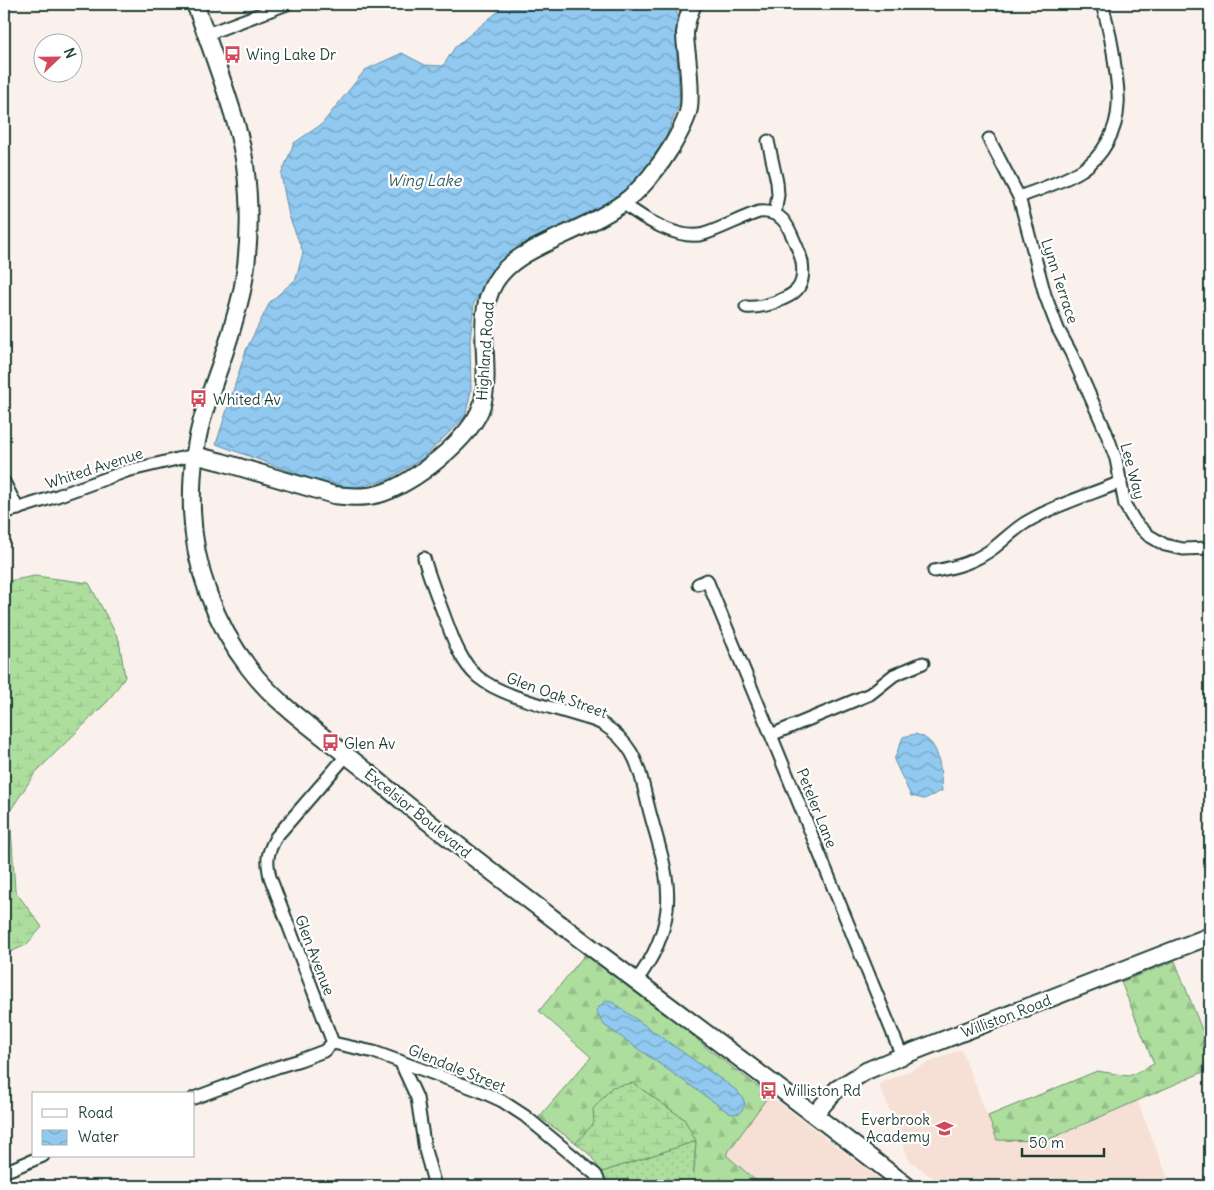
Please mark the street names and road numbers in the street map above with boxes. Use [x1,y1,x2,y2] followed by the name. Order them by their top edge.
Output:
[1037,236,1083,326] street label: Lynn Terrace
[472,301,498,401] street label: Highland Road
[1116,441,1150,501] street label: Lee Way
[43,443,145,493] street label: Whited Avenue
[504,668,610,722] street label: Glen Oak Street
[361,764,475,862] street label: Excelsior Boulevard
[792,765,842,851] street label: Peteler Lane
[291,912,339,998] street label: Glen Avenue
[958,990,1054,1042] street label: Williston Road
[406,1040,508,1096] street label: Glendale Street

